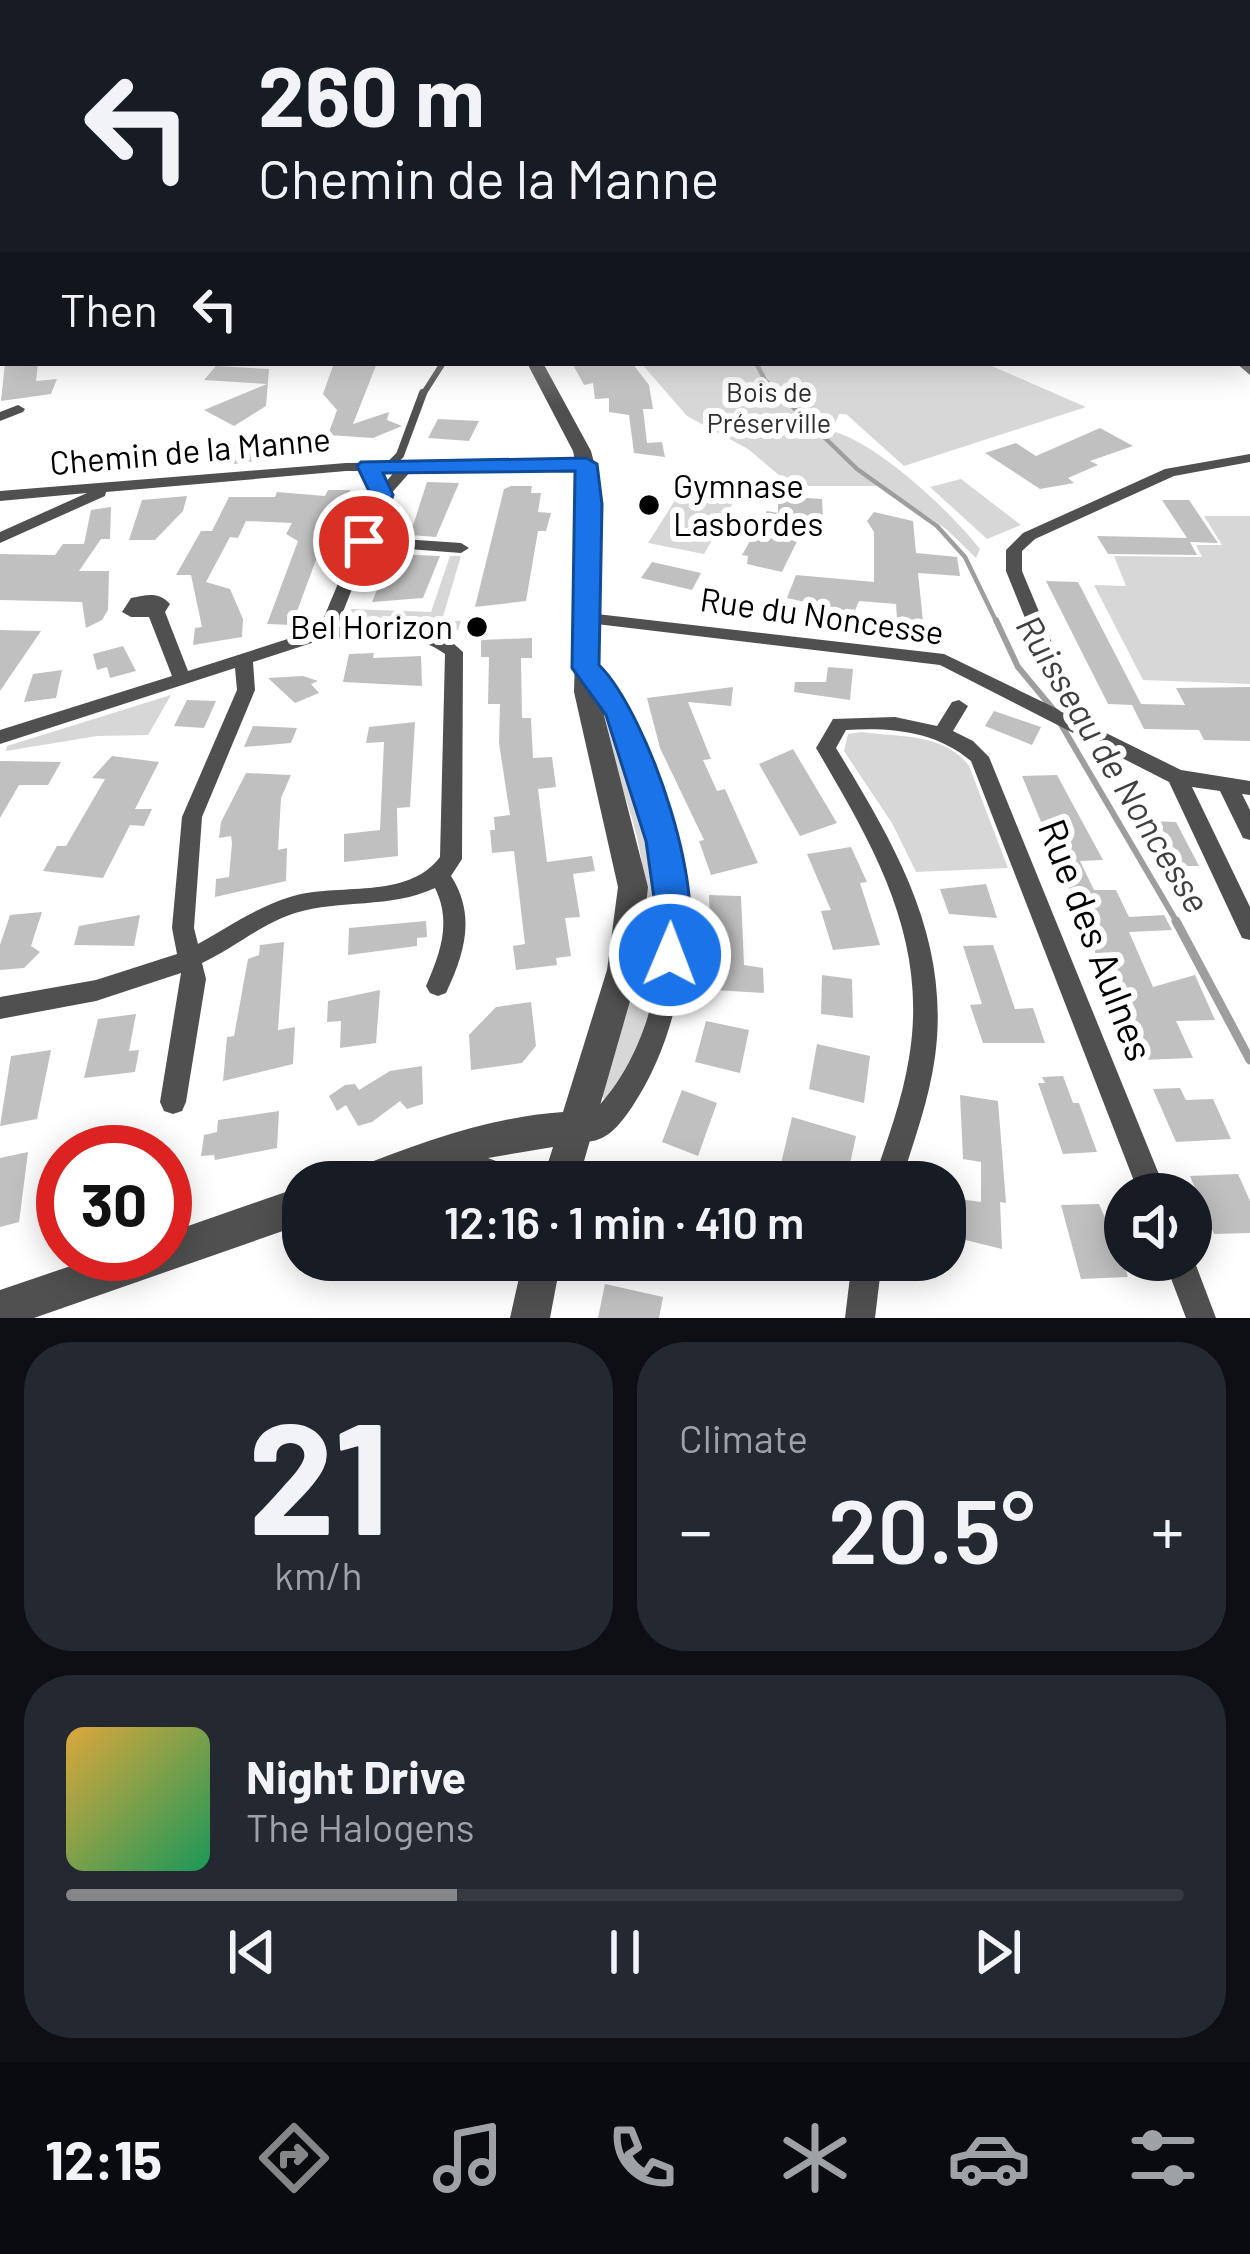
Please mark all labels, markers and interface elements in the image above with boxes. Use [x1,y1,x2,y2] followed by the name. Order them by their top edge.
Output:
[258,43,485,144] text: 260 m
[60,48,216,204] icon: left
[258,145,719,210] text: Chemin de la Manne
[182,276,248,342] icon: left
[60,282,158,336] text: Then
[707,375,831,438] park label: Bois de Préserville
[48,418,332,482] street label: Chemin de la Manne
[673,465,823,543] place label: Gymnase Lasbordes
[313,490,415,592] pin
[636,492,662,518] marker: Gymnase Lasbordes
[331,508,397,574] icon: arrive
[698,578,946,652] street label: Rue du Noncesse
[290,606,453,646] place label: Bel Horizon
[1008,607,1220,920] water label: Ruisseau de Noncesse
[464,614,490,640] marker: Bel Horizon
[1030,812,1165,1067] street label: Rue des Aulnes
[607,892,733,1018] position arrow
[36,1125,192,1281] speed limit sign: 30
[1104,1173,1212,1281] map controls
[1104,1173,1212,1281] button: sound
[444,1194,804,1248] text: 12:16 · 1 min · 410 m
[248,1379,389,1566] text: 21
[679,1414,808,1461] text: Climate
[828,1474,1035,1582] text: 20.5°
[679,1489,712,1568] text: −
[1151,1489,1184,1568] text: +
[274,1551,363,1598] text: km/h
[246,1749,466,1803] text: Night Drive
[246,1803,475,1850] text: The Halogens
[219,1919,285,1985] icon: previous
[592,1919,658,1985] icon: pause
[965,1919,1031,1985] icon: next
[252,2116,336,2200] icon: directions
[426,2116,510,2200] icon: music
[600,2116,684,2200] icon: phone
[773,2116,857,2200] icon: climate
[947,2116,1031,2200] icon: car
[1121,2116,1205,2200] icon: filters
[45,2126,162,2191] text: 12:15

